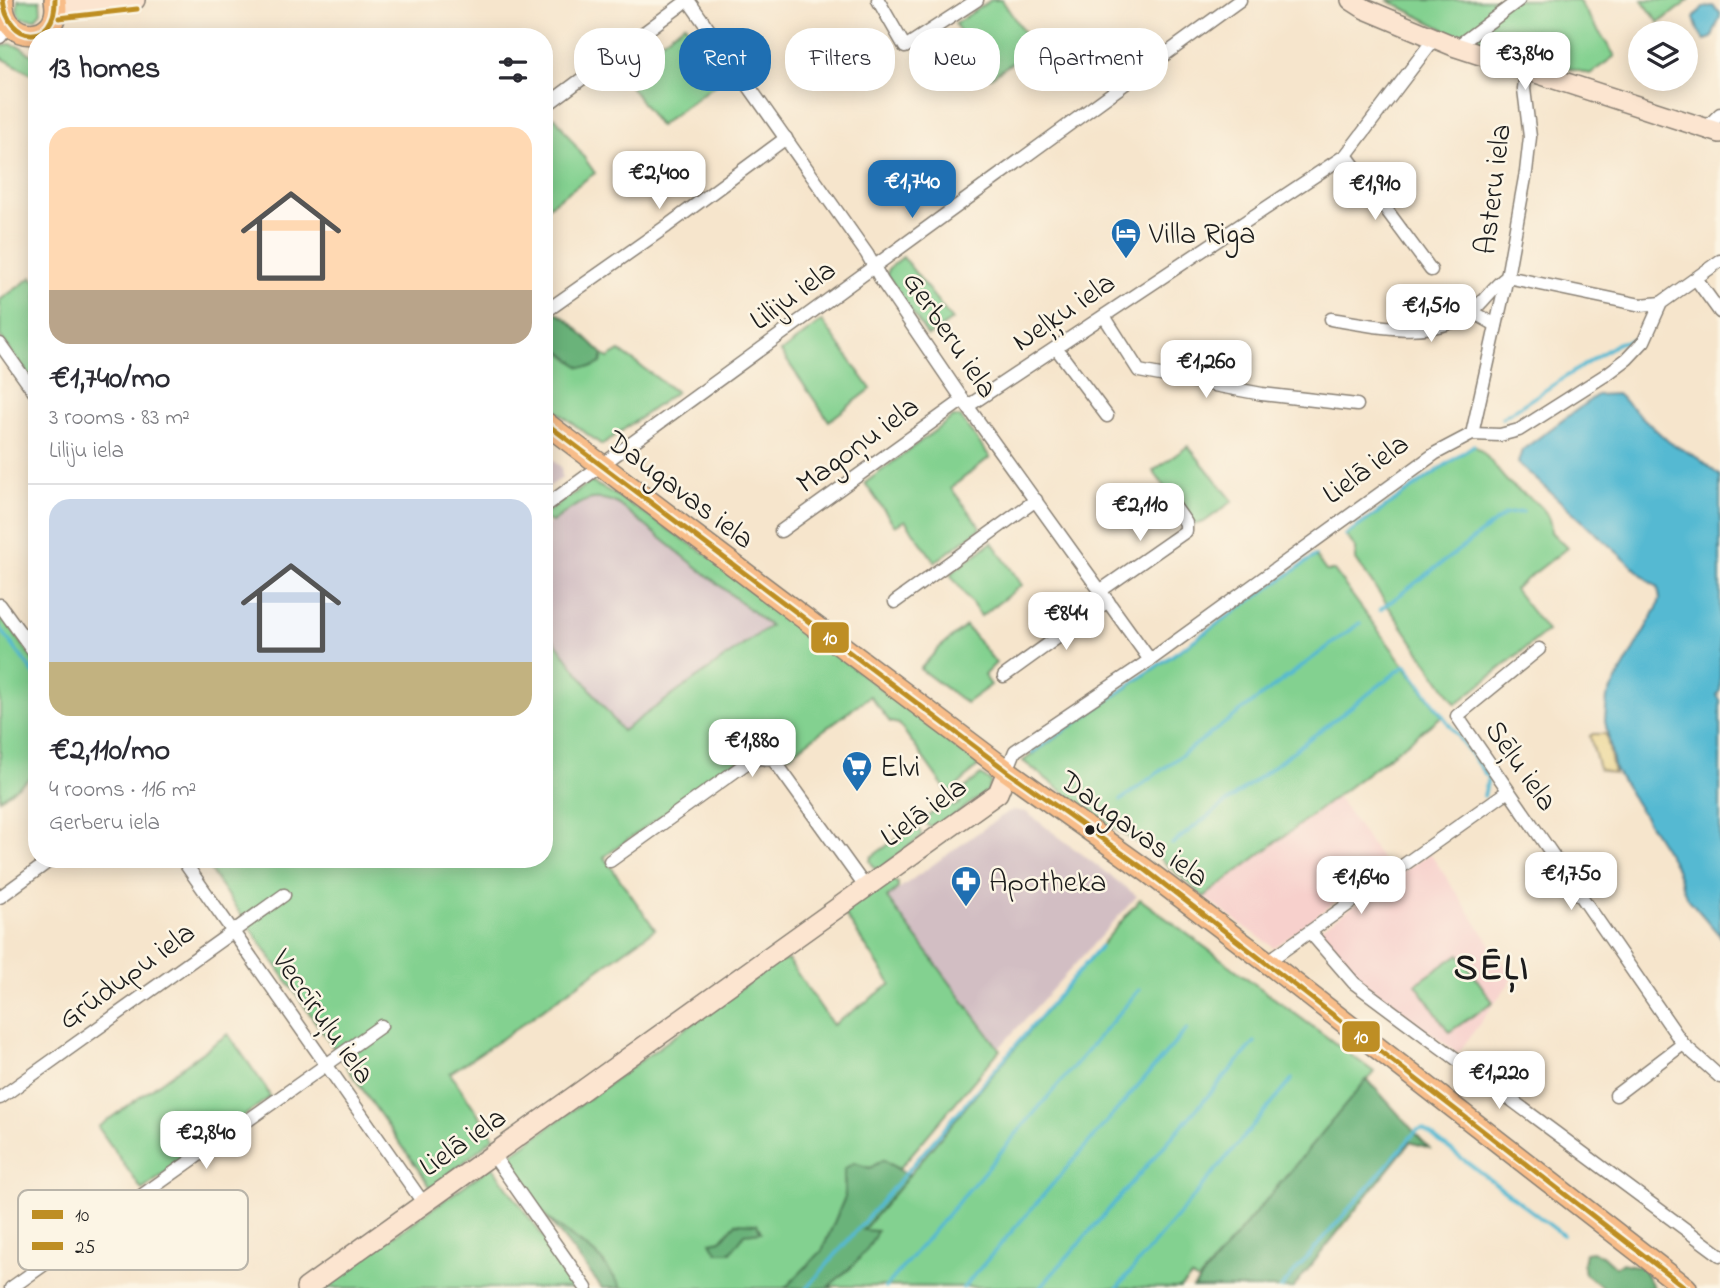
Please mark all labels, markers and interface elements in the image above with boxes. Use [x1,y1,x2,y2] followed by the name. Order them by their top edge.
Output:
[1628,21,1698,91] map controls
[1628,21,1698,91] button: layers
[574,28,665,91] chip: Buy
[679,28,771,91] chip: Rent
[785,28,895,91] chip: Filters
[909,28,1000,91] chip: New
[1014,28,1168,91] chip: Apartment
[1468,32,1582,92] pin: €3,840
[1496,38,1554,71] text: €3,840
[49,48,160,92] text: 13 homes
[494,51,532,89] icon: filters
[1465,122,1525,257] street label: Asteru iela
[602,152,716,211] pin: €2,400
[629,157,689,190] text: €2,400
[855,160,969,220] pin: €1,740
[1318,162,1432,222] pin: €1,910
[884,166,940,199] text: €1,740
[1349,168,1401,201] text: €1,910
[228,173,354,299] icon: home
[1148,214,1255,258] place label: Villa Riga
[1109,216,1143,260] hotel icon: Villa Riga
[741,250,846,343] street label: Liliju iela
[890,263,1007,408] street label: Gerberu iela
[1004,263,1125,364] street label: Neļķu iela
[1374,284,1488,344] pin: €1,510
[1402,290,1460,323] text: €1,510
[1149,340,1263,400] pin: €1,260
[1177,346,1235,379] text: €1,260
[49,358,170,402] text: €1,740/mo
[788,387,930,506] street label: Magoņu iela
[49,402,190,435] text: 3 rooms · 83 m²
[595,420,763,562] street label: Daugavas iela
[1314,424,1419,517] street label: Lielā iela
[49,435,124,468] text: Liliju iela
[1083,484,1197,543] pin: €2,110
[1112,489,1168,522] text: €2,110
[228,545,354,671] icon: home
[1025,592,1107,652] pin: €844
[1044,598,1088,631] text: €844
[810,621,850,654] line badge: 10
[823,626,838,653] text: 10
[1472,712,1567,821] street label: Sēļu iela
[695,720,809,779] pin: €1,880
[725,725,779,758] text: €1,880
[49,730,170,774] text: €2,110/mo
[880,747,920,791] place label: Elvi
[840,749,874,793] supermarket icon: Elvi
[1048,760,1217,900] street label: Daugavas iela
[872,767,977,860] street label: Lielā iela
[49,774,196,807] text: 4 rooms · 116 m²
[49,807,160,840] text: Gerberu iela
[1083,823,1097,837] unlabelled marker
[1514,852,1628,912] pin: €1,750
[1304,856,1418,916] pin: €1,640
[1541,858,1601,891] text: €1,750
[989,862,1107,906] place label: Apotheka
[1333,862,1389,895] text: €1,640
[949,864,983,908] pharmacy icon: Apotheka
[50,913,205,1042] street label: Grūdupu iela
[258,941,384,1094] street label: Veccīruļu iela
[1454,943,1530,997] district label: SĒĻI
[1341,1020,1381,1053] line badge: 10
[1354,1025,1369,1052] text: 10
[1442,1052,1556,1111] pin: €1,220
[1469,1057,1529,1090] text: €1,220
[411,1097,516,1190] street label: Lielā iela
[149,1112,263,1171] pin: €2,840
[176,1117,236,1150] text: €2,840
[18,1190,248,1270] legend
[75,1203,89,1230] text: 10
[75,1235,95,1262] text: 25

